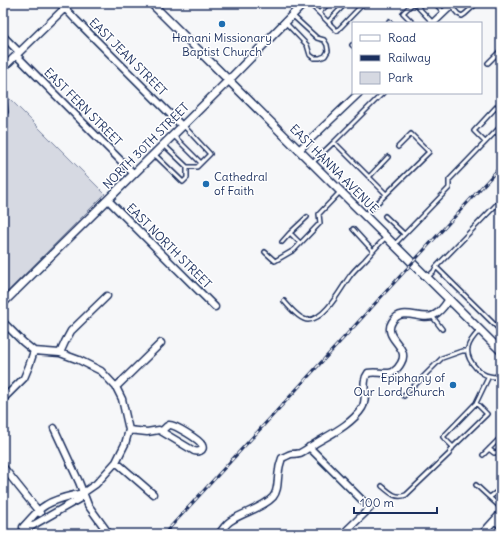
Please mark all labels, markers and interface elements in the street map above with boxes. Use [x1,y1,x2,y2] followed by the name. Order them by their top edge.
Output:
[86,15,170,99] street label: EAST JEAN STREET
[217,19,227,29] marker: Hanani Missionary Baptist Church
[352,22,482,94] legend
[172,30,272,59] place label: Hanani Missionary Baptist Church
[388,30,416,45] text: Road
[388,50,431,65] text: Railway
[41,65,125,149] street label: EAST FERN STREET
[388,70,413,85] text: Park
[99,99,192,192] street label: NORTH 30TH STREET
[287,121,382,216] street label: EAST HANNA AVENUE
[214,169,267,198] place label: Cathedral of Faith
[201,179,211,189] marker: Cathedral of Faith
[124,200,215,291] street label: EAST NORTH STREET
[354,370,446,399] place label: Epiphany of Our Lord Church
[448,380,458,390] marker: Epiphany of Our Lord Church
[354,489,437,515] scale bar
[360,495,394,510] text: 100 m

